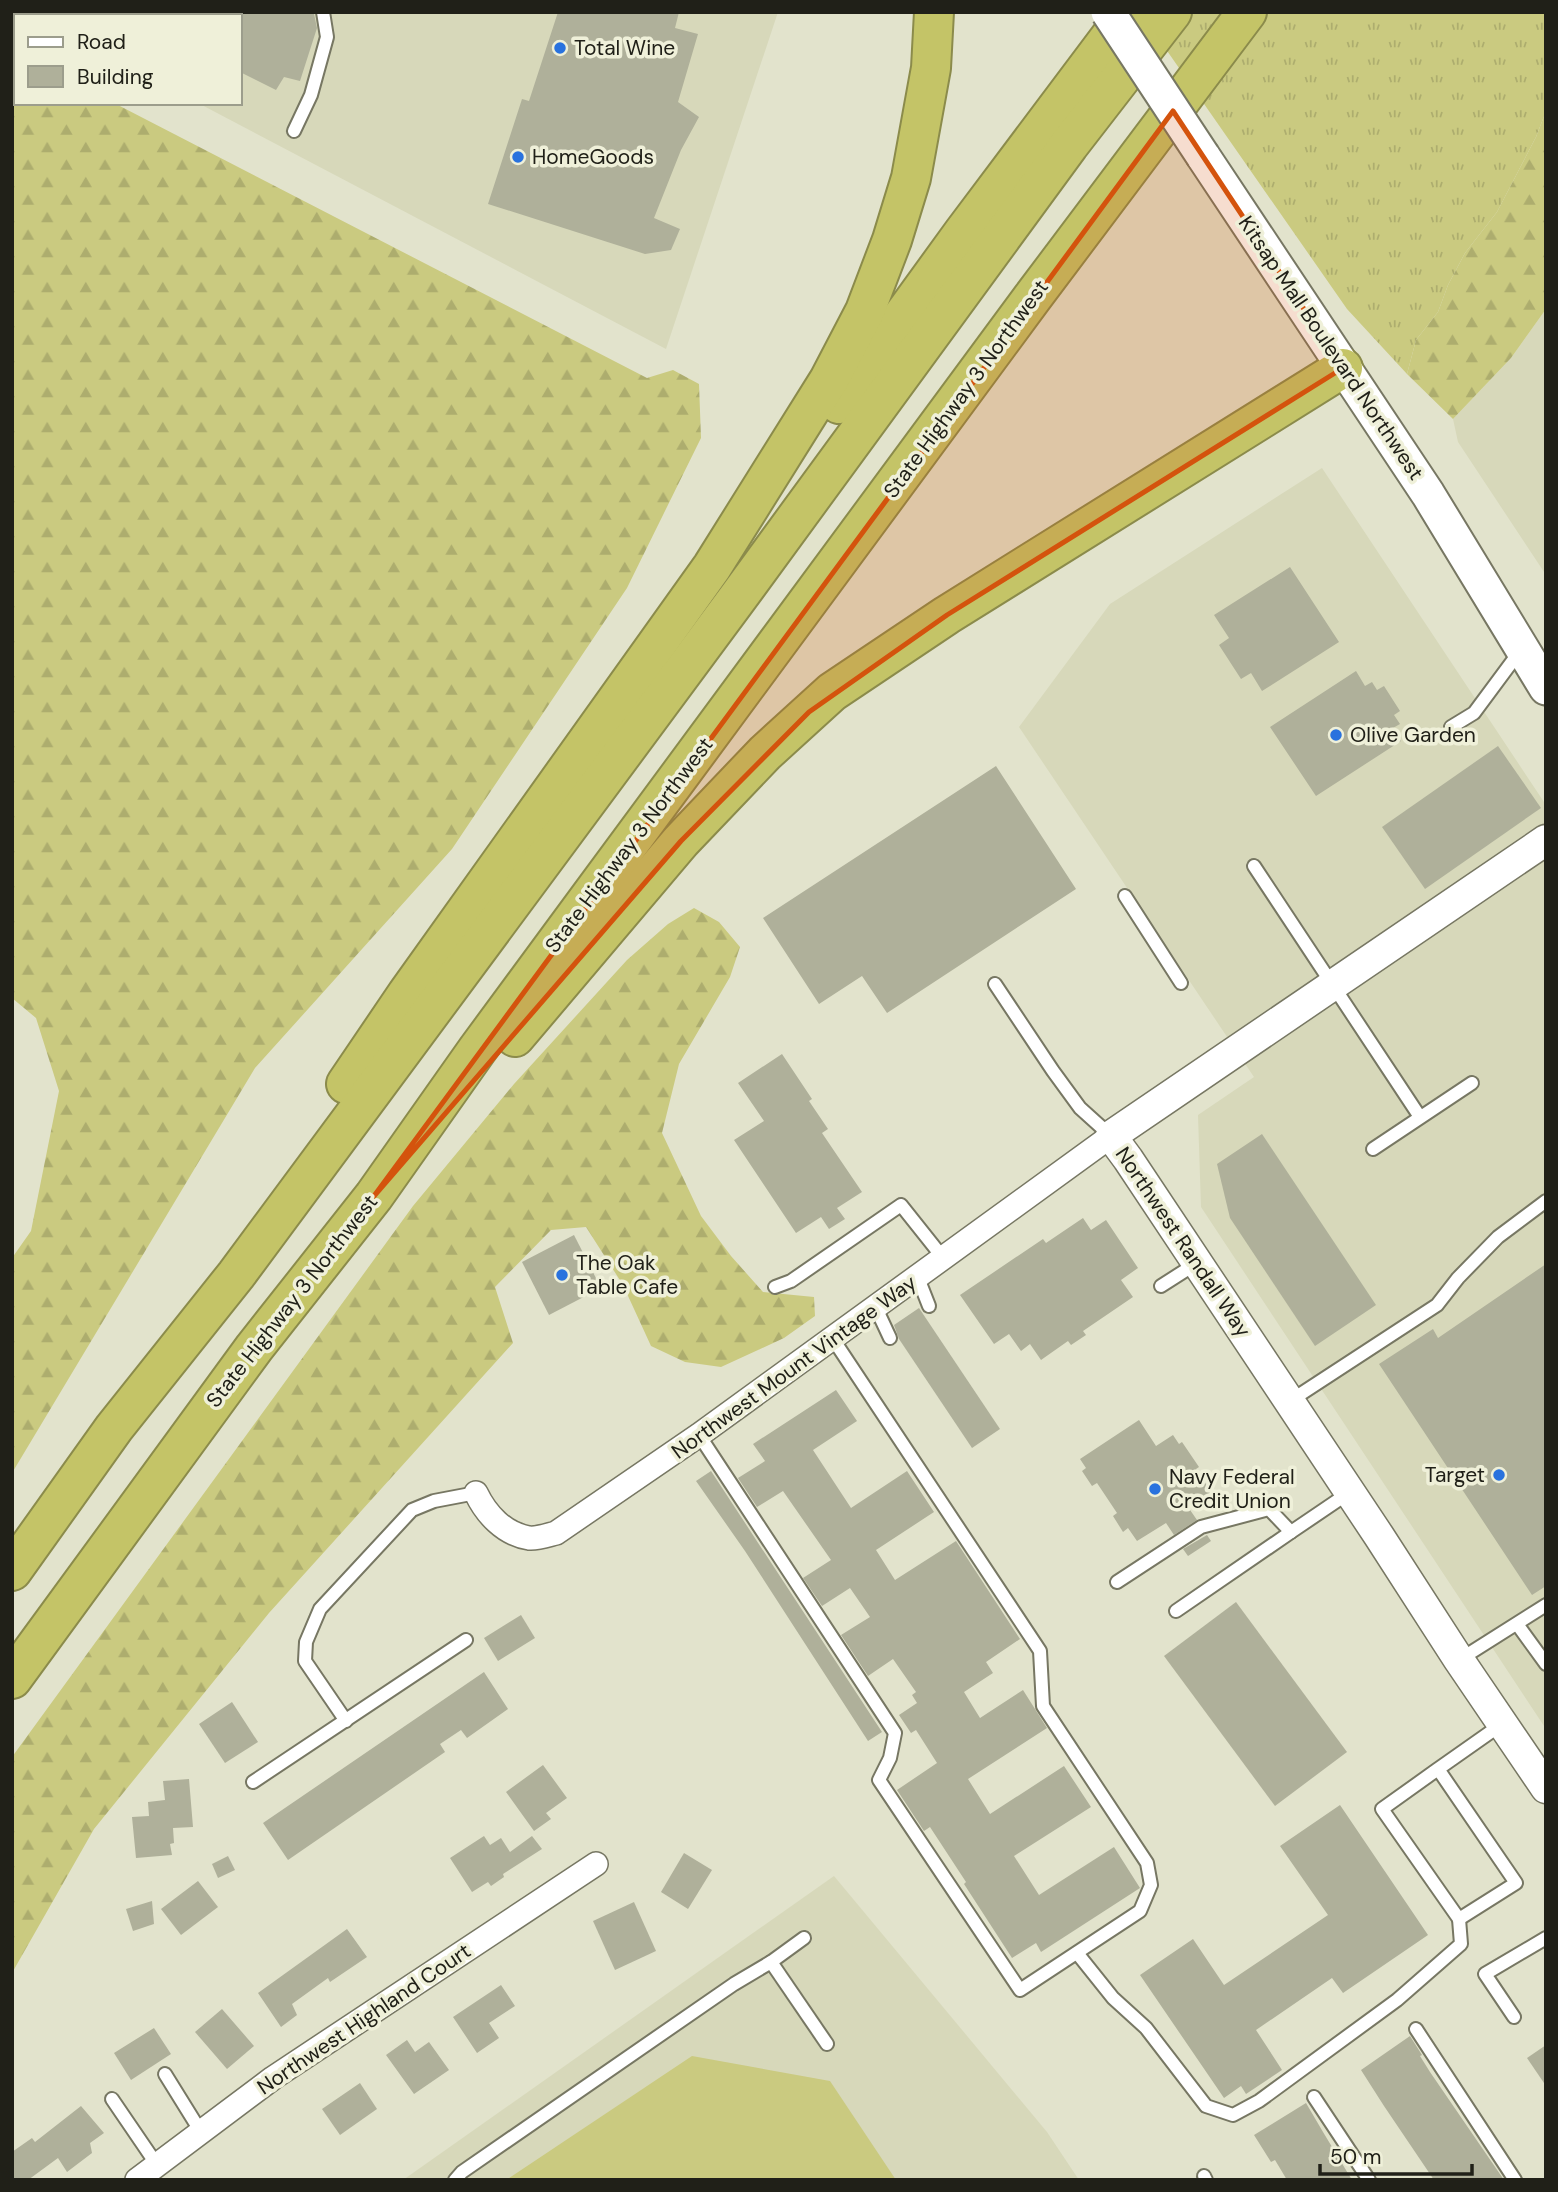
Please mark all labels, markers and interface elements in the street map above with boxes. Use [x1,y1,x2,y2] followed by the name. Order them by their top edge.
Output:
[14,14,242,105] legend
[77,28,126,56] text: Road
[574,34,675,62] place label: Total Wine
[552,40,568,56] marker: Total Wine
[77,63,154,91] text: Building
[532,143,654,171] place label: HomeGoods
[510,149,526,165] marker: HomeGoods
[1232,211,1430,485] street label: Kitsap Mall Boulevard Northwest
[877,274,1055,504] street label: State Highway 3 Northwest
[1350,721,1476,749] place label: Olive Garden
[1328,727,1344,743] marker: Olive Garden
[539,732,719,958] street label: State Highway 3 Northwest
[1109,1141,1257,1343] street label: Northwest Randall Way
[200,1189,384,1413] street label: State Highway 3 Northwest
[576,1249,678,1301] place label: The Oak Table Cafe
[554,1267,570,1283] marker: The Oak Table Cafe
[666,1268,922,1465] street label: Northwest Mount Vintage Way
[1425,1461,1485,1489] place label: Target
[1169,1463,1295,1515] place label: Navy Federal Credit Union
[1491,1467,1507,1483] marker: Target
[1147,1481,1163,1497] marker: Navy Federal Credit Union
[252,1937,476,2101] street label: Northwest Highland Court
[1320,2132,1472,2176] scale bar
[1330,2143,1381,2171] text: 50 m

